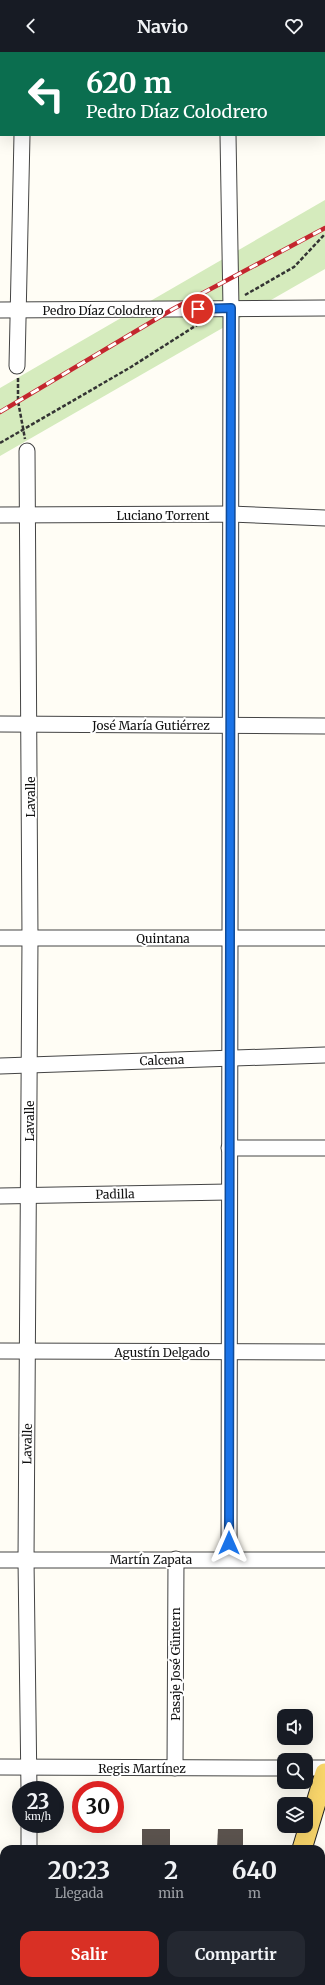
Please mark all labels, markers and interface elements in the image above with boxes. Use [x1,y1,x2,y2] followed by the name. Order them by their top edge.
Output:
[20,15,42,37] icon: back
[137,15,188,38] text: Navio
[283,15,305,37] icon: heart
[86,65,172,101] text: 620 m
[20,68,72,120] icon: left
[86,100,268,123] text: Pedro Díaz Colodrero
[181,292,215,326] pin
[187,298,209,320] icon: arrive
[42,303,164,318] street label: Pedro Díaz Colodrero
[117,508,210,523] street label: Luciano Torrent
[91,718,210,733] street label: José María Gutiérrez
[23,776,38,818] street label: Lavalle
[136,931,190,946] street label: Quintana
[139,1052,185,1068] street label: Calcena
[22,1100,37,1142] street label: Lavalle
[95,1186,135,1202] street label: Padilla
[113,1345,210,1360] street label: Agustín Delgado
[19,1423,35,1465] street label: Lavalle
[208,1522,250,1564] position arrow
[110,1552,193,1567] street label: Martín Zapata
[168,1607,183,1721] street label: Pasaje José Güntern
[277,1709,313,1833] map controls
[277,1709,313,1745] button: sound
[277,1753,313,1789] button: search
[98,1761,186,1776] street label: Regis Martínez
[72,1781,124,1833] speed limit sign: 30
[27,1789,49,1814] text: 23
[277,1797,313,1833] button: layers
[25,1810,51,1823] text: km/h
[48,1855,110,1886] text: 20:23
[164,1855,178,1886] text: 2
[232,1855,277,1886] text: 640
[55,1885,103,1902] text: Llegada
[158,1885,184,1902] text: min
[248,1885,261,1902] text: m
[20,1931,159,1977] button: Salir
[167,1931,305,1977] button: Compartir

